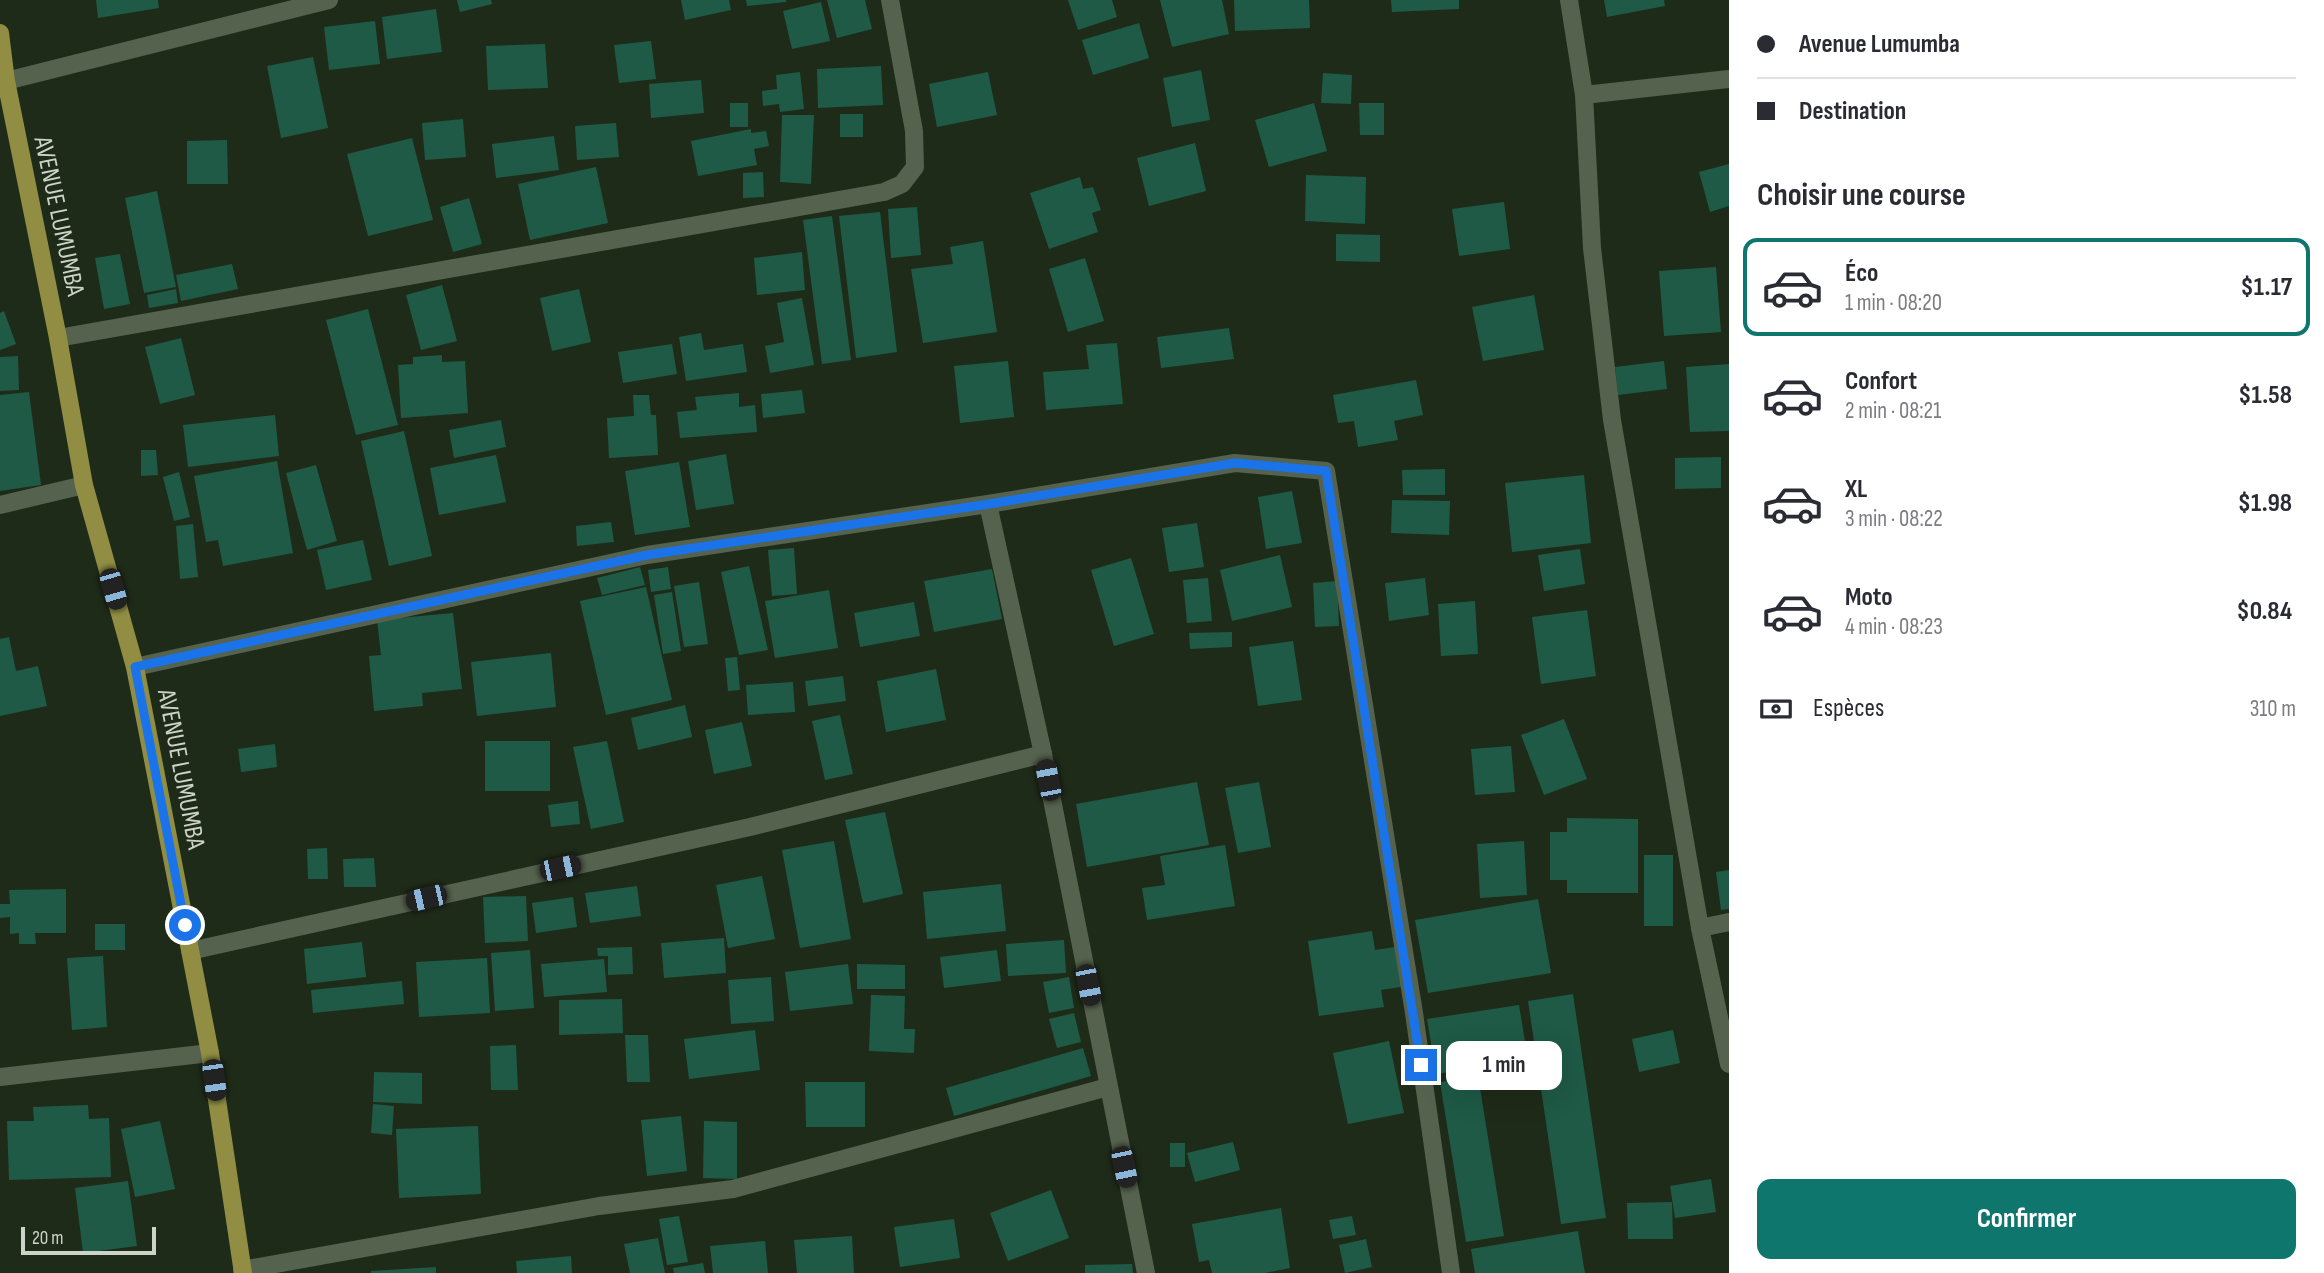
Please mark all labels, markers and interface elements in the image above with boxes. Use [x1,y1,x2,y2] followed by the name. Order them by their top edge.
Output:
[1799,29,1960,60] text: Avenue Lumumba
[1799,96,1906,127] text: Destination
[26,133,91,300] street label: AVENUE LUMUMBA
[1757,176,1966,215] text: Choisir une course
[1761,256,1824,319] icon: car
[1845,258,1878,289] text: Éco
[2240,272,2292,303] text: $1.17
[1845,289,1942,317] text: 1 min · 08:20
[1761,364,1824,427] icon: car
[1845,366,1917,397] text: Confort
[2238,380,2292,411] text: $1.58
[1845,397,1941,425] text: 2 min · 08:21
[1761,472,1824,535] icon: car
[1845,474,1867,505] text: XL
[2238,488,2292,519] text: $1.98
[1845,505,1943,533] text: 3 min · 08:22
[98,566,129,612] car
[1761,580,1824,643] icon: car
[1845,582,1893,613] text: Moto
[2236,596,2292,627] text: $0.84
[1845,613,1943,641] text: 4 min · 08:23
[150,686,211,853] street label: AVENUE LUMUMBA
[1757,690,1795,728] icon: cash
[1813,693,1884,724] text: Espèces
[2250,695,2296,723] text: 310 m
[1034,757,1063,803] car
[538,853,583,883] car
[404,883,449,913] car
[169,909,201,941] route start
[1074,962,1103,1008] car
[1446,1040,1561,1090] callout: 1 min
[1405,1049,1437,1081] route end
[1483,1051,1525,1079] text: 1 min
[201,1058,228,1102] car
[1110,1144,1139,1190] car
[1757,1179,2296,1259] button: Confirmer
[21,1224,156,1256] scale bar
[32,1227,64,1250] text: 20 m

